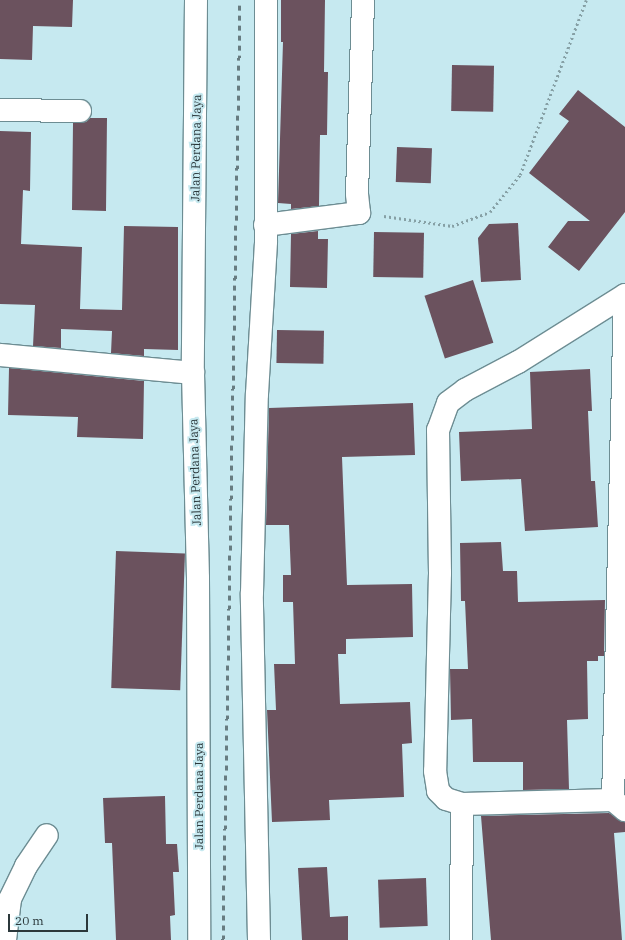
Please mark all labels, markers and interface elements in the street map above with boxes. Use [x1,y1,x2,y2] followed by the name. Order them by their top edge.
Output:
[188,94,204,202] street label: Jalan Perdana Jaya
[186,418,204,526] street label: Jalan Perdana Jaya
[192,742,206,850] street label: Jalan Perdana Jaya
[10,906,90,932] scale bar
[15,913,44,928] text: 20 m

